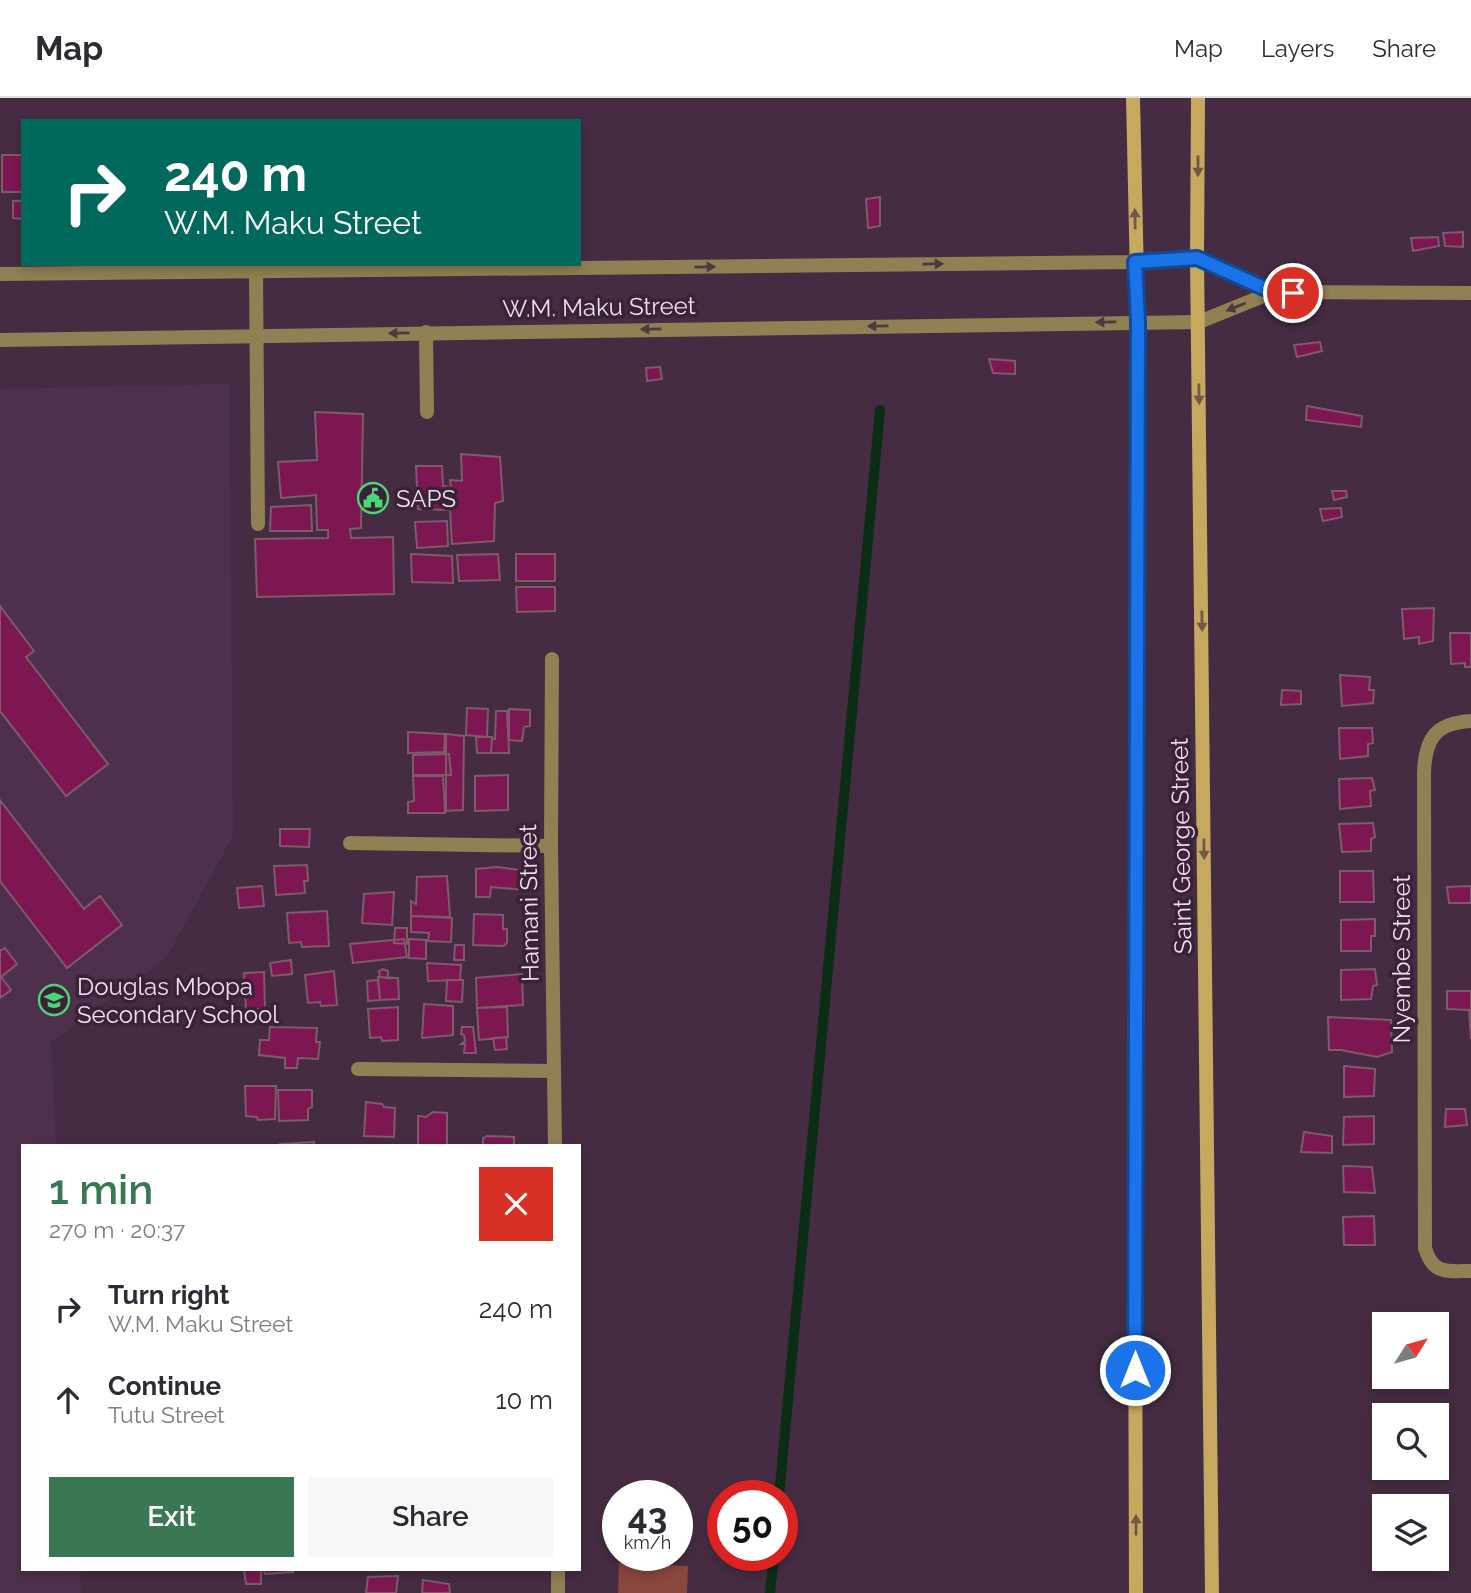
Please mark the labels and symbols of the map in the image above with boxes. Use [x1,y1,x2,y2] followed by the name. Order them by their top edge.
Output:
[1192,155,1204,177] one-way arrow
[1129,208,1141,230] one-way arrow
[922,258,944,270] one-way arrow
[694,261,716,272] one-way arrow
[1263,263,1323,323] pin
[502,291,696,323] street label: W.M. Maku Street
[1225,301,1246,312] one-way arrow
[1095,317,1117,328] one-way arrow
[867,320,889,332] one-way arrow
[640,323,662,335] one-way arrow
[388,327,410,339] one-way arrow
[1194,383,1205,405] one-way arrow
[356,481,390,515] public building icon: SAPS
[396,484,456,513] place label: SAPS
[1196,610,1208,632] one-way arrow
[1165,738,1197,954] street label: Saint George Street
[513,824,545,982] street label: Hamani Street
[1198,838,1210,860] one-way arrow
[1387,875,1416,1043] street label: Nyembe Street
[77,972,279,1029] place label: Douglas Mbopa Secondary School
[37,983,71,1017] school or university icon: Douglas Mbopa Secondary School
[1372,1312,1449,1390] north arrow
[1098,1333,1172,1407] position arrow
[707,1480,798,1571] speed limit sign: 50
[1130,1514,1142,1536] one-way arrow

